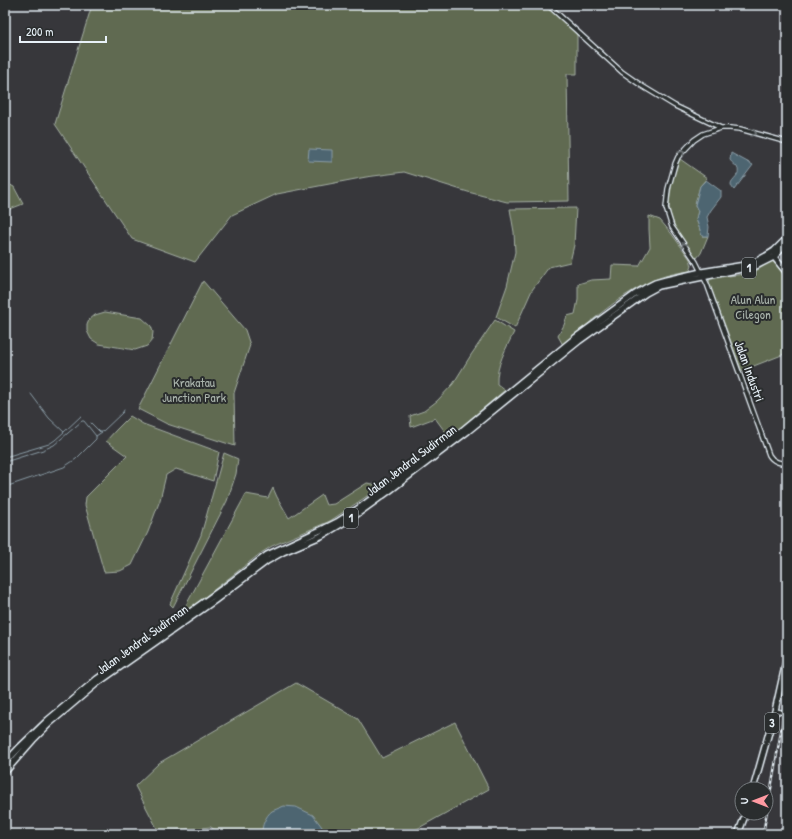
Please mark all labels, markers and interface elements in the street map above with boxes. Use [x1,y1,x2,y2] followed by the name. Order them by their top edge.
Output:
[20,18,106,44] scale bar
[26,23,53,40] text: 200 m
[751,129,758,137] one-way arrow
[677,150,684,158] one-way arrow
[681,242,689,249] one-way arrow
[742,258,756,278] road number: 1
[731,290,775,323] park label: Alun Alun Cilegon
[731,338,769,404] street label: Jalan Industri
[162,373,227,406] park label: Krakatau Junction Park
[362,420,460,500] street label: Jalan Jendral Sudirman
[344,508,358,528] road number: 1
[93,600,191,678] street label: Jalan Jendral Sudirman
[765,713,779,733] road number: 3
[734,781,774,821] north arrow
[737,798,751,804] text: U

